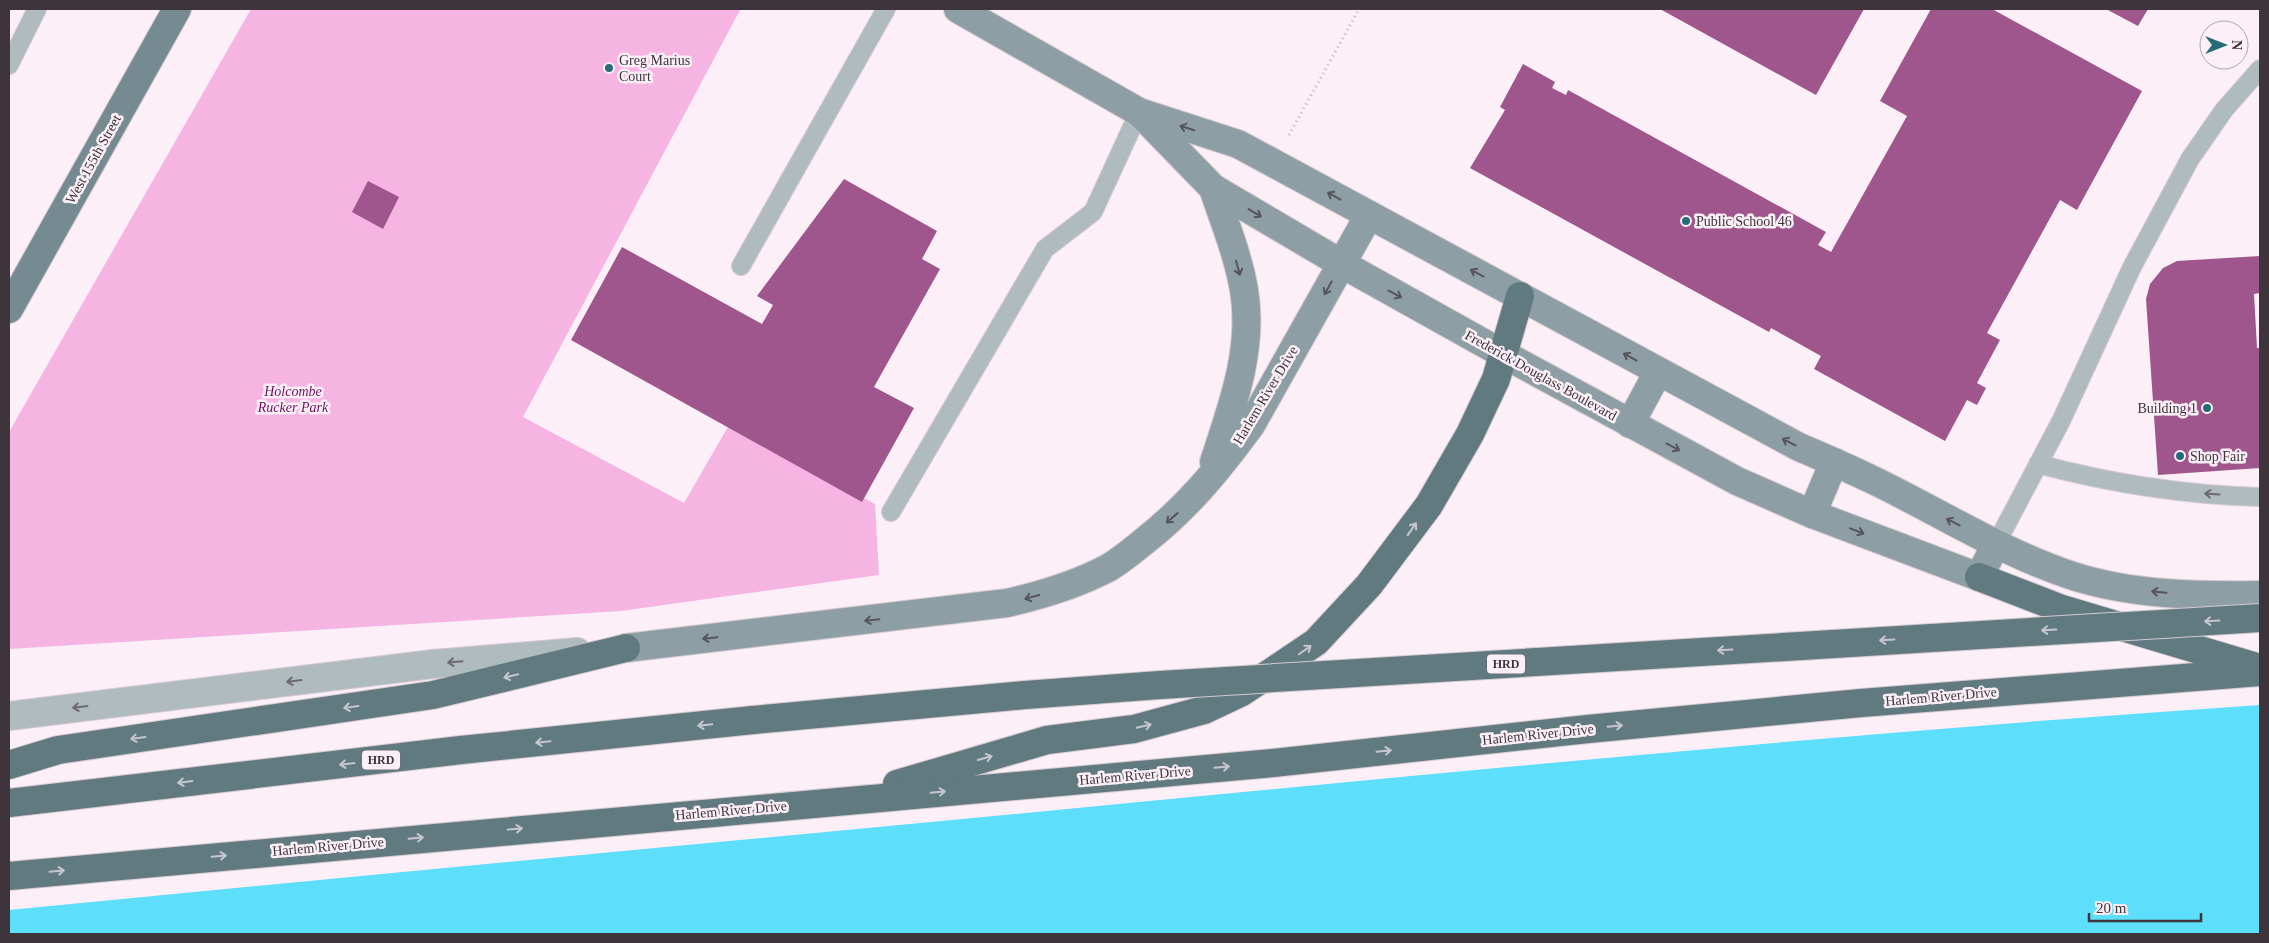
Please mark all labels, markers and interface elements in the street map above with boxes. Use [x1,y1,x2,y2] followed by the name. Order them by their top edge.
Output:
[2199,20,2249,70] north arrow
[2229,40,2244,50] text: N
[619,53,690,84] place label: Greg Marius Court
[603,62,615,74] marker: Greg Marius Court
[63,112,124,206] street label: West 155th Street
[1180,122,1196,132] one-way arrow
[1328,190,1342,200] one-way arrow
[1247,208,1261,218] one-way arrow
[1696,214,1792,229] place label: Public School 46
[1680,215,1692,227] marker: Public School 46
[1234,259,1244,275] one-way arrow
[1470,268,1485,278] one-way arrow
[1323,280,1333,295] one-way arrow
[1388,289,1403,299] one-way arrow
[1462,327,1619,423] street label: Frederick Douglass Boulevard
[1230,343,1301,447] street label: Harlem River Drive
[1624,352,1638,362] one-way arrow
[257,384,329,415] park label: Holcombe Rucker Park
[2137,401,2197,416] place label: Building 1
[2201,402,2213,414] marker: Building 1
[1782,437,1797,447] one-way arrow
[1665,443,1680,452] one-way arrow
[2190,449,2245,464] place label: Shop Fair
[2174,450,2186,462] marker: Shop Fair
[2204,490,2220,499] one-way arrow
[1166,512,1179,523] one-way arrow
[1946,517,1961,526] one-way arrow
[1407,522,1417,536] one-way arrow
[1850,528,1865,537] one-way arrow
[2151,587,2167,597] one-way arrow
[1025,593,1041,602] one-way arrow
[864,615,880,625] one-way arrow
[2204,616,2220,625] one-way arrow
[2042,626,2058,635] one-way arrow
[702,633,718,643] one-way arrow
[1879,636,1895,645] one-way arrow
[1298,645,1312,655] one-way arrow
[1717,646,1733,655] one-way arrow
[1487,654,1525,674] road number: HRD
[447,657,463,666] one-way arrow
[503,672,519,681] one-way arrow
[286,676,302,686] one-way arrow
[1885,684,1997,709] street label: Harlem River Drive
[73,702,89,712] one-way arrow
[344,703,360,713] one-way arrow
[697,720,713,730] one-way arrow
[1136,721,1152,730] one-way arrow
[1482,721,1595,748] street label: Harlem River Drive
[1607,721,1623,731] one-way arrow
[131,734,147,744] one-way arrow
[535,737,551,747] one-way arrow
[1376,746,1392,756] one-way arrow
[362,750,400,770] road number: HRD
[977,753,993,762] one-way arrow
[339,759,355,769] one-way arrow
[1214,762,1230,772] one-way arrow
[1079,763,1191,788] street label: Harlem River Drive
[178,777,194,787] one-way arrow
[930,787,946,797] one-way arrow
[675,798,787,823] street label: Harlem River Drive
[507,824,523,834] one-way arrow
[407,833,423,843] one-way arrow
[272,834,384,859] street label: Harlem River Drive
[211,852,227,861] one-way arrow
[49,867,65,876] one-way arrow
[2089,890,2202,922] scale bar
[2096,900,2127,916] text: 20 m

